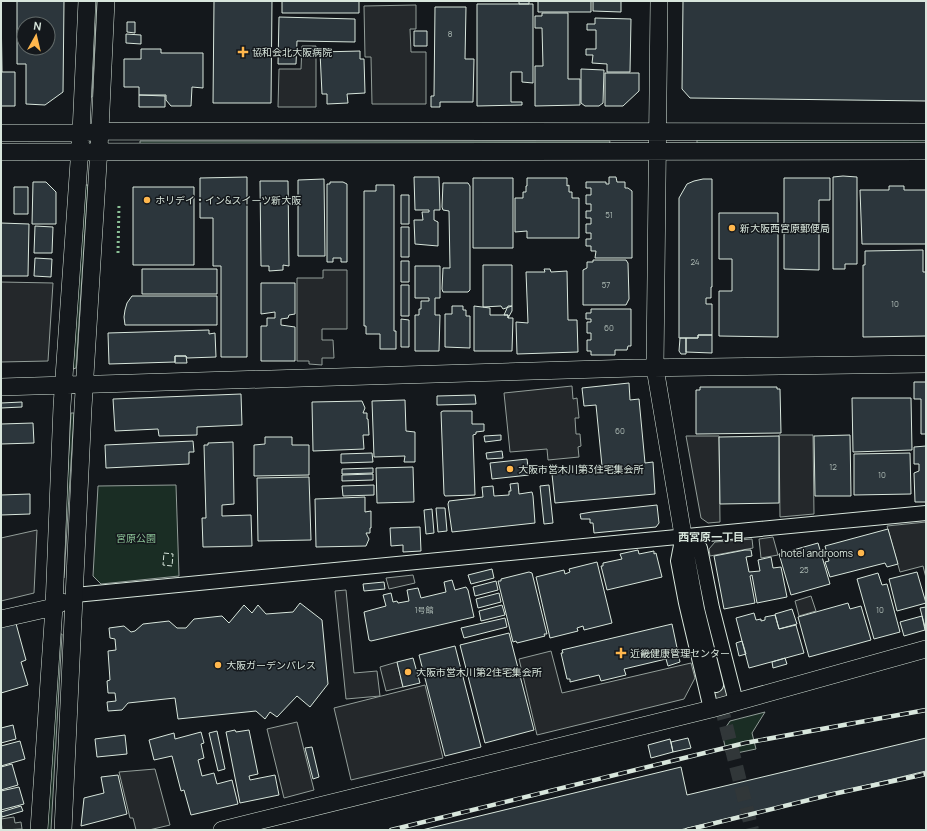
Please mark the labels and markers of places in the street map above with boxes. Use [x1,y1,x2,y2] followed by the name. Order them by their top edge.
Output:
[252,45,332,59] place label: 協和会北大阪病院
[237,46,249,58] marker: 協和会北大阪病院
[155,193,301,207] place label: ホリデイ・イン&スイーツ新大阪
[142,195,152,205] marker: ホリデイ・イン&スイーツ新大阪
[740,221,830,235] place label: 新大阪西宮原郵便局
[727,223,737,233] marker: 新大阪西宮原郵便局
[518,462,644,476] place label: 大阪市営木川第3住宅集会所
[505,464,515,474] marker: 大阪市営木川第3住宅集会所
[781,546,853,560] place label: hotel androoms
[856,548,866,558] marker: hotel androoms
[630,646,730,660] place label: 近畿健康管理センター
[615,647,627,659] marker: 近畿健康管理センター
[226,658,316,672] place label: 大阪ガーデンパレス
[213,660,223,670] marker: 大阪ガーデンパレス
[416,665,542,679] place label: 大阪市営木川第2住宅集会所
[403,667,413,677] marker: 大阪市営木川第2住宅集会所

